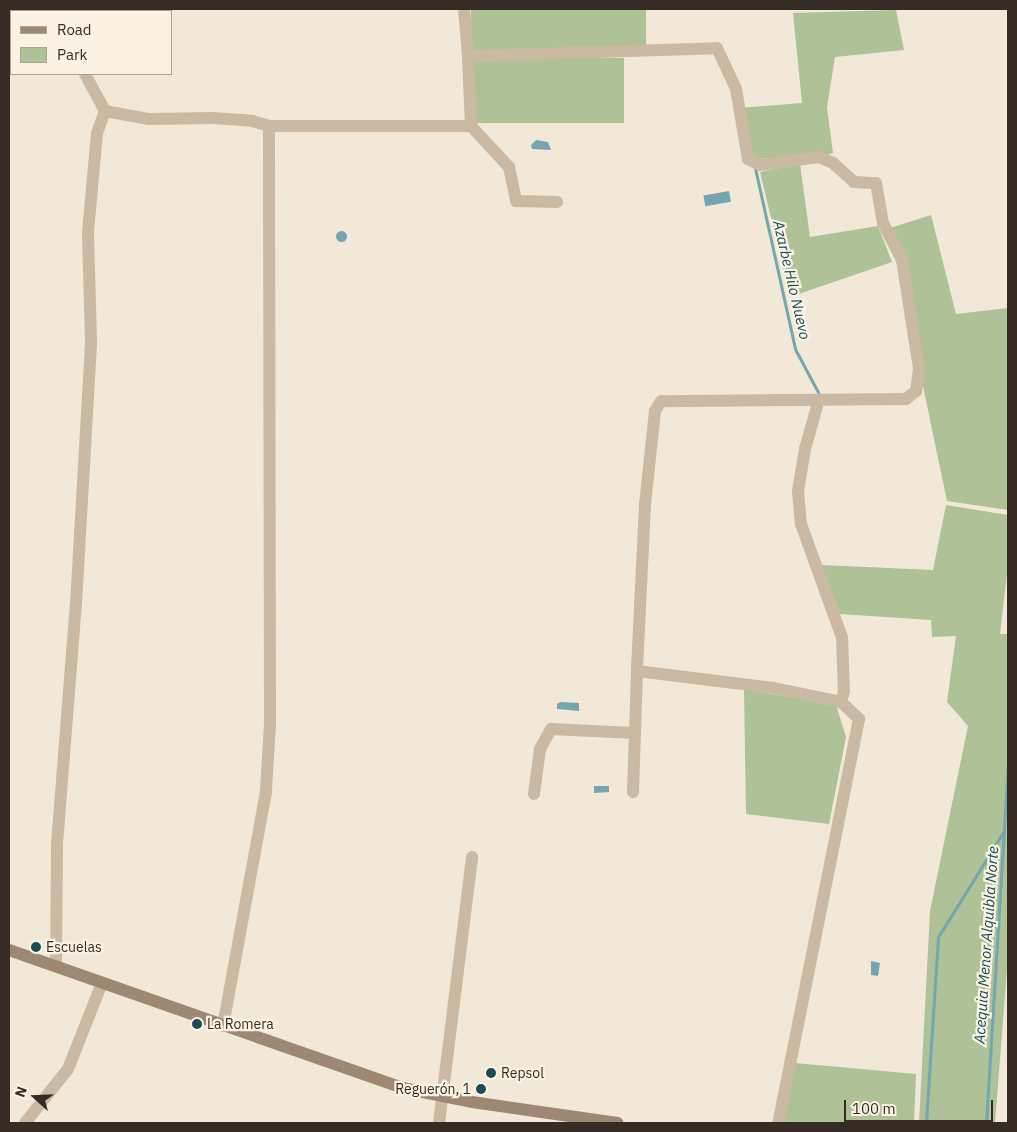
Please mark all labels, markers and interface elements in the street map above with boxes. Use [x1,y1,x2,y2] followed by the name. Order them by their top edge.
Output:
[10,10,172,75] legend
[57,20,92,39] text: Road
[57,45,87,64] text: Park
[770,219,814,341] water label: Azarbe Hilo Nuevo
[970,846,1002,1044] water label: Acequia Menor Alquibla Norte
[46,939,102,955] place label: Escuelas
[30,941,42,953] marker: Escuelas
[207,1016,274,1032] place label: La Romera
[191,1018,203,1030] marker: La Romera
[501,1065,544,1081] place label: Repsol
[485,1067,497,1079] marker: Repsol
[10,1072,60,1122] north arrow
[395,1081,471,1097] place label: Reguerón, 1
[475,1083,487,1095] marker: Reguerón, 1
[11,1084,31,1100] text: N
[847,1090,996,1122] scale bar
[852,1099,896,1118] text: 100 m

